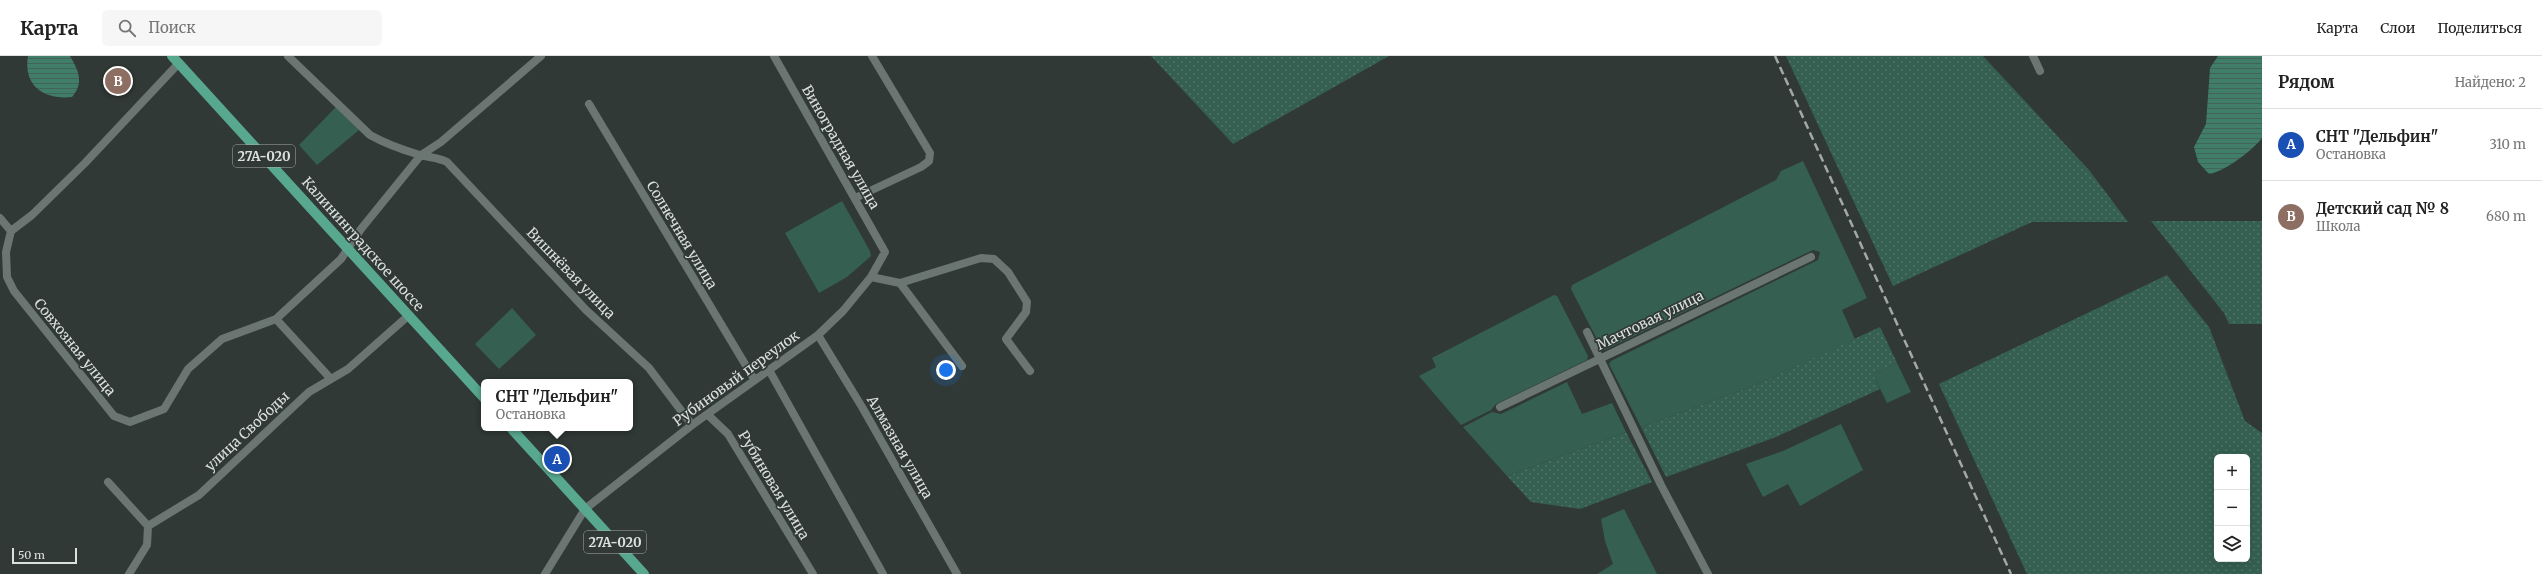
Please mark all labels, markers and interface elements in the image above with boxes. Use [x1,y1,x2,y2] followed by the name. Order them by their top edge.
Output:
[102,10,382,46] search box
[20,16,78,40] text: Карта
[116,17,138,39] icon: search
[148,18,196,37] text: Поиск
[2316,19,2358,37] text: Карта
[2380,19,2415,37] text: Слои
[2437,19,2522,37] text: Поделиться
[105,66,131,96] pin: B
[2278,71,2334,93] text: Рядом
[2455,74,2526,91] text: Найдено: 2
[798,82,884,213] street label: Виноградная улица
[2316,127,2438,146] text: СНТ "Дельфин"
[2286,136,2296,153] text: A
[2489,136,2526,153] text: 310 m
[233,145,295,167] road number: 27А-020
[2316,146,2386,163] text: Остановка
[298,173,428,315] street label: Калининградское шоссе
[643,178,722,293] street label: Солнечная улица
[2316,199,2449,218] text: Детский сад № 8
[2286,208,2296,225] text: B
[2486,208,2526,225] text: 680 m
[2316,218,2360,235] text: Школа
[523,224,619,323] street label: Вишнёвая улица
[1593,286,1707,354] street label: Мачтовая улица
[30,295,120,400] street label: Совхозная улица
[669,326,803,430] street label: Рубиновый переулок
[936,360,956,380] your location
[481,379,633,431] popup
[201,387,293,475] street label: улица Свободы
[496,387,618,406] text: СНТ "Дельфин"
[863,391,937,502] street label: Алмазная улица
[496,406,566,423] text: Остановка
[734,427,814,543] street label: Рубиновая улица
[544,444,570,474] pin: A
[2214,454,2250,562] map controls
[2214,454,2250,490] button: +
[2214,490,2250,526] button: −
[2214,526,2250,562] button: layers
[584,531,646,553] road number: 27А-020
[12,546,77,565] scale bar
[18,548,45,562] text: 50 m

